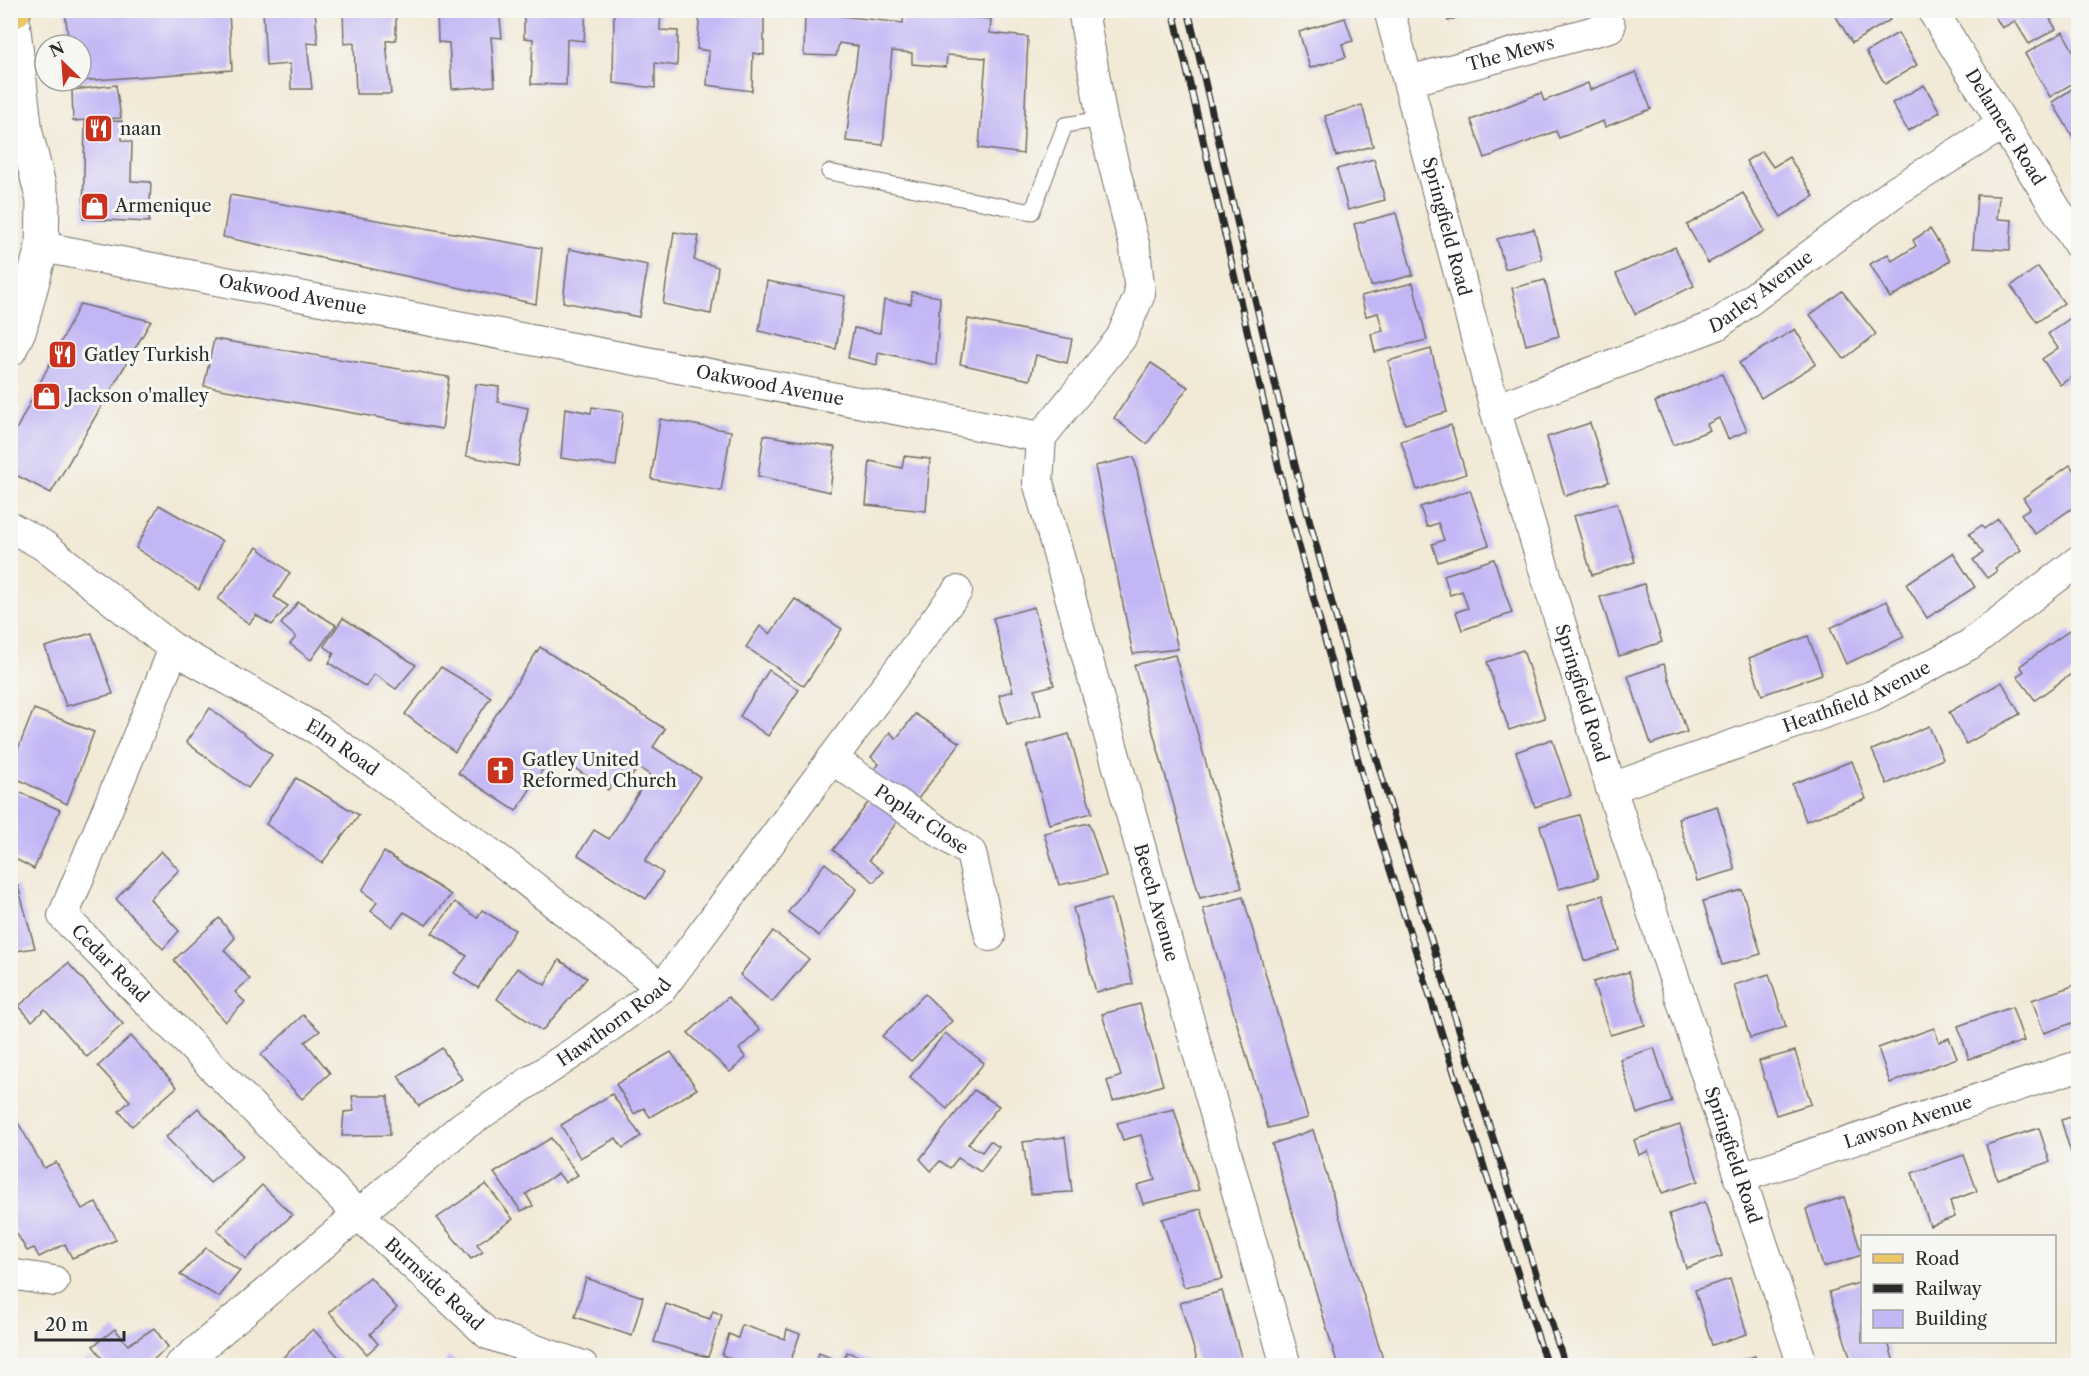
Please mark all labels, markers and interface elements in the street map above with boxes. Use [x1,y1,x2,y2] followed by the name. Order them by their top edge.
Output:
[1464,32,1557,76] street label: The Mews
[33,33,93,93] north arrow
[46,37,67,61] text: N
[1960,65,2050,189] street label: Delamere Road
[83,113,115,145] restaurant icon: naan
[120,118,162,140] place label: naan
[1418,155,1475,298] street label: Springfield Road
[78,190,110,222] shop icon: Armenique
[114,195,212,217] place label: Armenique
[1706,246,1817,338] street label: Darley Avenue
[217,270,368,319] street label: Oakwood Avenue
[47,339,79,371] restaurant icon: Gatley Turkish
[84,344,210,366] place label: Gatley Turkish
[694,361,846,410] street label: Oakwood Avenue
[30,380,62,412] shop icon: Jackson o'malley
[64,385,210,407] place label: Jackson o'malley
[1551,622,1613,765] street label: Springfield Road
[1780,656,1934,738] street label: Heathfield Avenue
[302,715,383,781] street label: Elm Road
[522,749,677,792] place label: Gatley United Reformed Church
[485,754,517,786] church icon: Gatley United Reformed Church
[870,780,973,859] street label: Poplar Close
[1129,841,1183,964] street label: Beech Avenue
[67,920,153,1007] street label: Cedar Road
[553,974,676,1071] street label: Hawthorn Road
[1700,1084,1766,1226] street label: Springfield Road
[1841,1091,1975,1154] street label: Lawson Avenue
[380,1233,488,1335] street label: Burnside Road
[1861,1235,2056,1343] legend
[1915,1248,1960,1270] text: Road
[1915,1278,1983,1300] text: Railway
[36,1304,124,1342] scale bar
[1915,1308,1987,1330] text: Building
[45,1314,89,1336] text: 20 m

